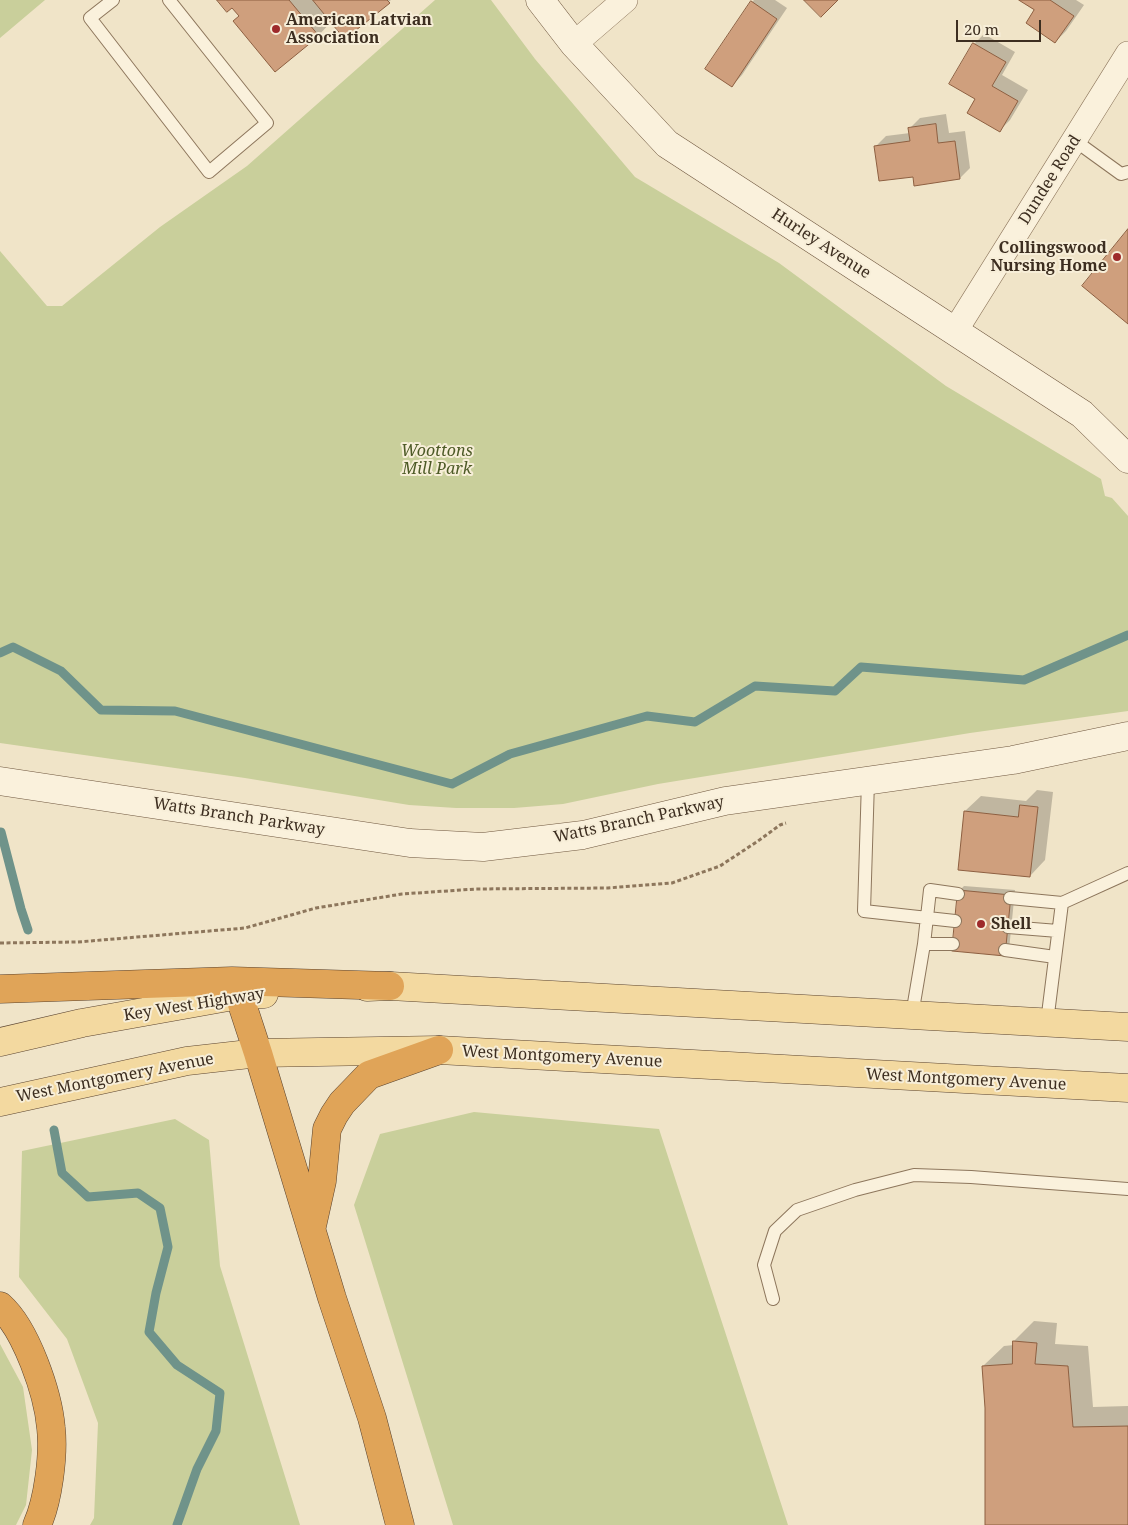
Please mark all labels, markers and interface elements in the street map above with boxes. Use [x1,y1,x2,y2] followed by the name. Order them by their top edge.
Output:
[286,10,432,48] place label: American Latvian Association
[958,10,1043,42] scale bar
[964,19,999,39] text: 20 m
[270,23,282,35] marker: American Latvian Association
[1015,132,1085,228] street label: Dundee Road
[768,205,874,283] street label: Hurley Avenue
[990,238,1107,276] place label: Collingswood Nursing Home
[1111,251,1123,263] marker: Collingswood Nursing Home
[401,441,473,479] park label: Woottons Mill Park
[552,793,726,847] street label: Watts Branch Parkway
[152,794,326,840] street label: Watts Branch Parkway
[991,914,1031,934] place label: Shell
[975,918,987,930] marker: Shell
[122,984,266,1026] street label: Key West Highway
[461,1042,663,1072] street label: West Montgomery Avenue
[15,1049,215,1107] street label: West Montgomery Avenue
[865,1065,1067,1095] street label: West Montgomery Avenue

